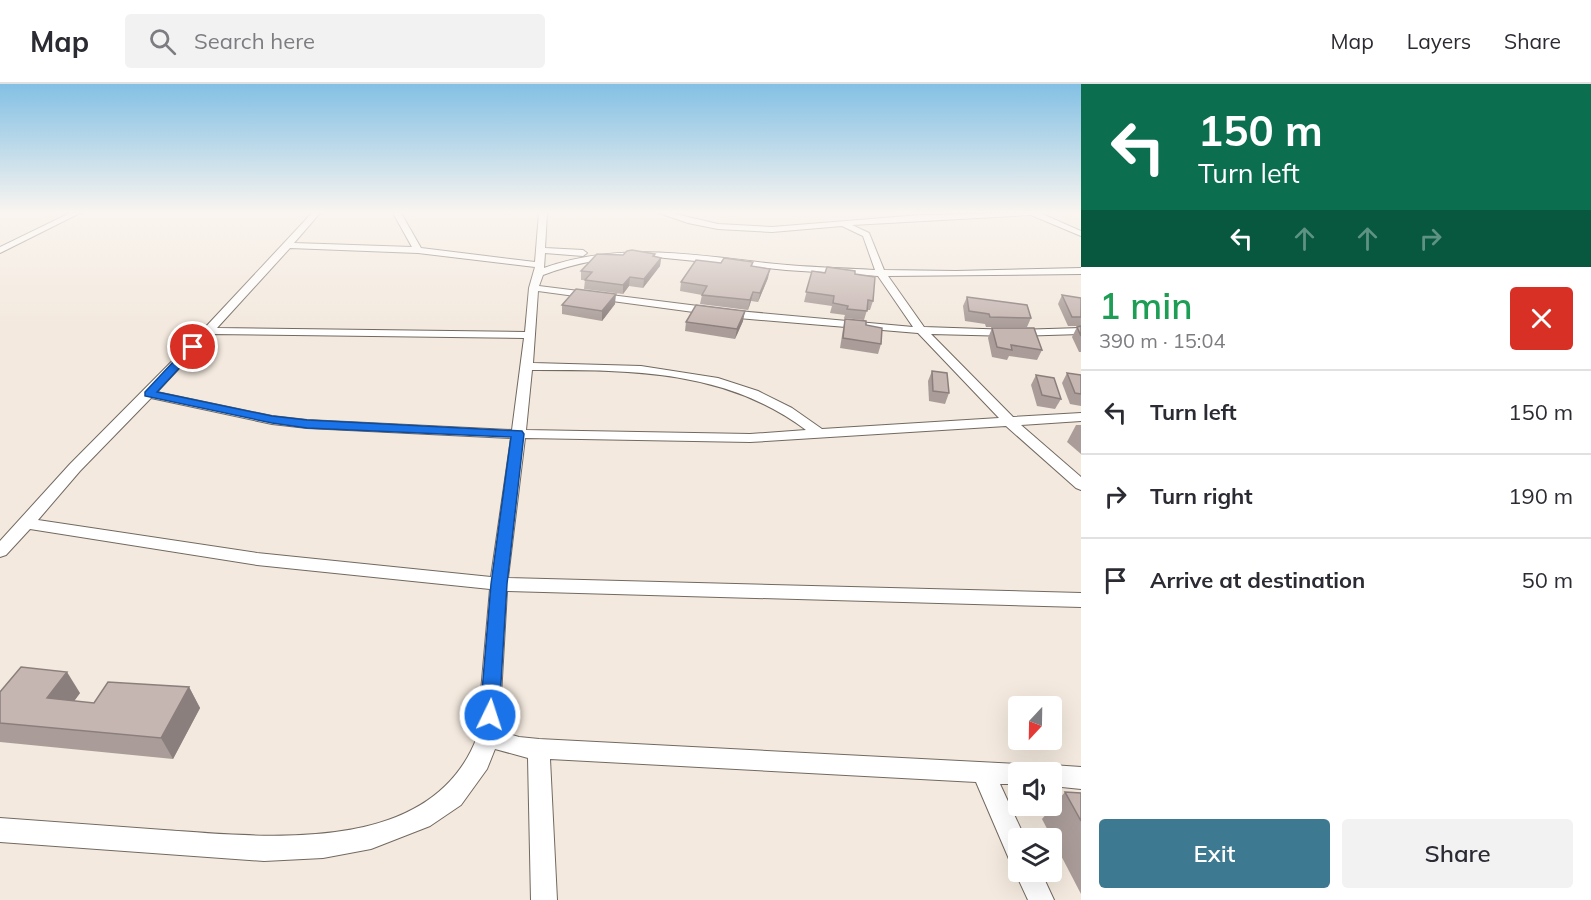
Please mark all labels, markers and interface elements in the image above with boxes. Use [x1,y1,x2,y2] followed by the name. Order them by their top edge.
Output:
[125,14,545,68] search box
[30,24,89,59] text: Map
[146,25,179,58] icon: search
[194,27,315,55] text: Search here
[1331,28,1374,54] text: Map
[1407,28,1471,54] text: Layers
[1504,28,1561,54] text: Share
[1198,104,1323,157] text: 150 m
[1099,108,1177,186] icon: left
[1198,156,1300,190] text: Turn left
[1225,222,1258,255] icon: left
[1288,222,1321,255] icon: ahead
[1351,222,1384,255] icon: ahead
[1414,222,1447,255] icon: right
[1099,283,1193,328] text: 1 min
[1510,287,1573,350] button: close
[167,321,218,372] pin
[1099,328,1225,353] text: 390 m · 15:04
[176,330,209,363] icon: arrive
[1099,396,1132,429] icon: left
[1150,398,1237,426] text: Turn left
[1508,398,1573,426] text: 150 m
[1099,480,1132,513] icon: right
[1150,482,1253,510] text: Turn right
[1508,482,1573,510] text: 190 m
[1099,564,1132,597] icon: arrive
[1150,566,1365,594] text: Arrive at destination
[1522,566,1573,594] text: 50 m
[458,683,522,747] position arrow
[1008,696,1062,750] north arrow
[1008,696,1062,882] map controls
[1008,762,1062,816] button: sound
[1099,819,1330,888] button: Exit
[1342,819,1573,888] button: Share
[1008,828,1062,882] button: layers

